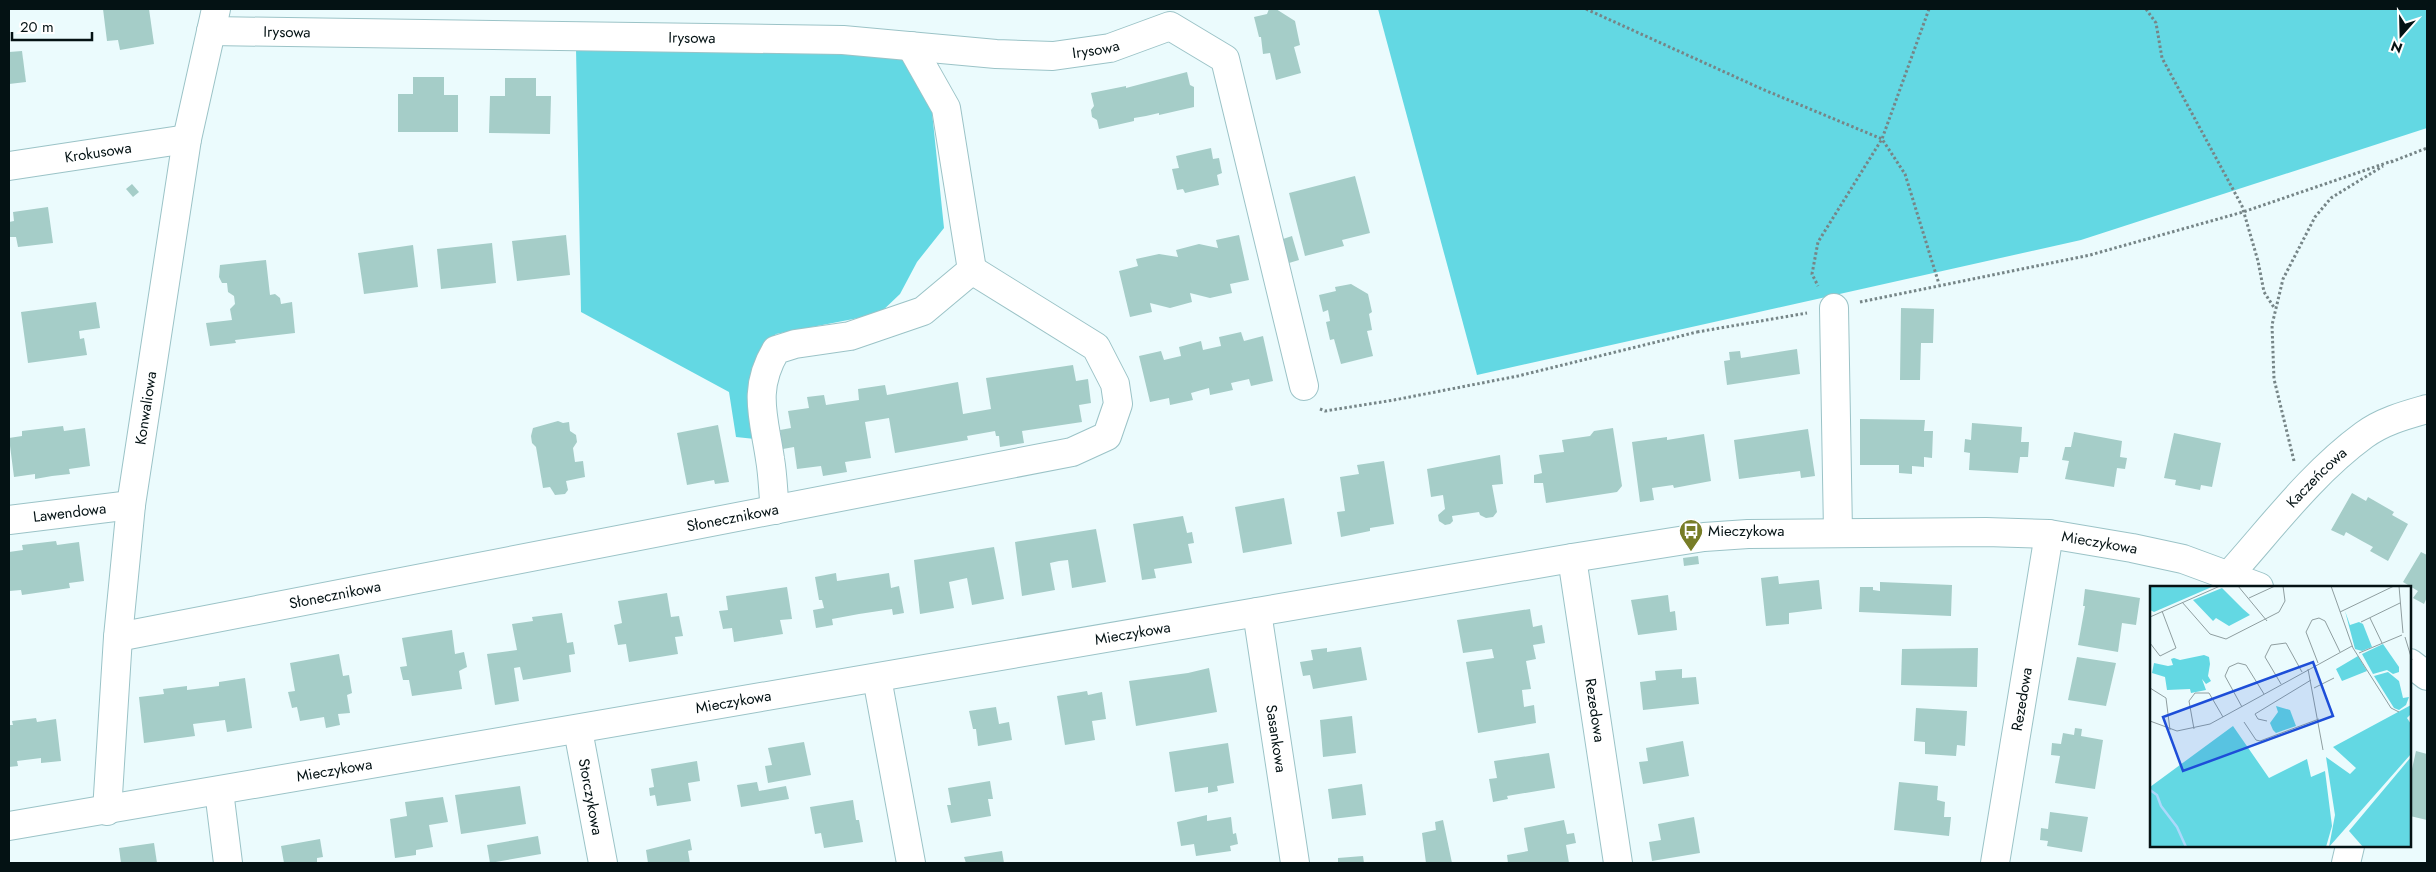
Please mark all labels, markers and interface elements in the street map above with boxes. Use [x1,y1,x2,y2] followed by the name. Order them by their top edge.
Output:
[12,10,92,42] scale bar
[2376,10,2426,60] north arrow
[20,16,54,38] text: 20 m
[263,21,311,43] street label: Irysowa
[668,27,716,49] street label: Irysowa
[1071,34,1123,64] street label: Irysowa
[2388,36,2405,59] text: N
[63,137,133,168] street label: Krokusowa
[129,370,162,446] street label: Konwaliowa
[2281,442,2352,513] street label: Kaczeńcowa
[32,497,107,528] street label: Lawendowa
[685,498,780,537] street label: Słonecznikowa
[1678,518,1704,552] bus stop icon: Mieczykowa
[1708,520,1784,542] place label: Mieczykowa
[2060,525,2140,560] street label: Mieczykowa
[287,575,383,615] street label: Słonecznikowa
[2150,586,2411,847] inset map
[1093,616,1172,651] street label: Mieczykowa
[2006,666,2038,733] street label: Rezedowa
[1579,677,1611,744] street label: Rezedowa
[694,684,773,719] street label: Mieczykowa
[1260,703,1292,774] street label: Sasankowa
[295,753,374,788] street label: Mieczykowa
[573,757,609,837] street label: Storczykowa

